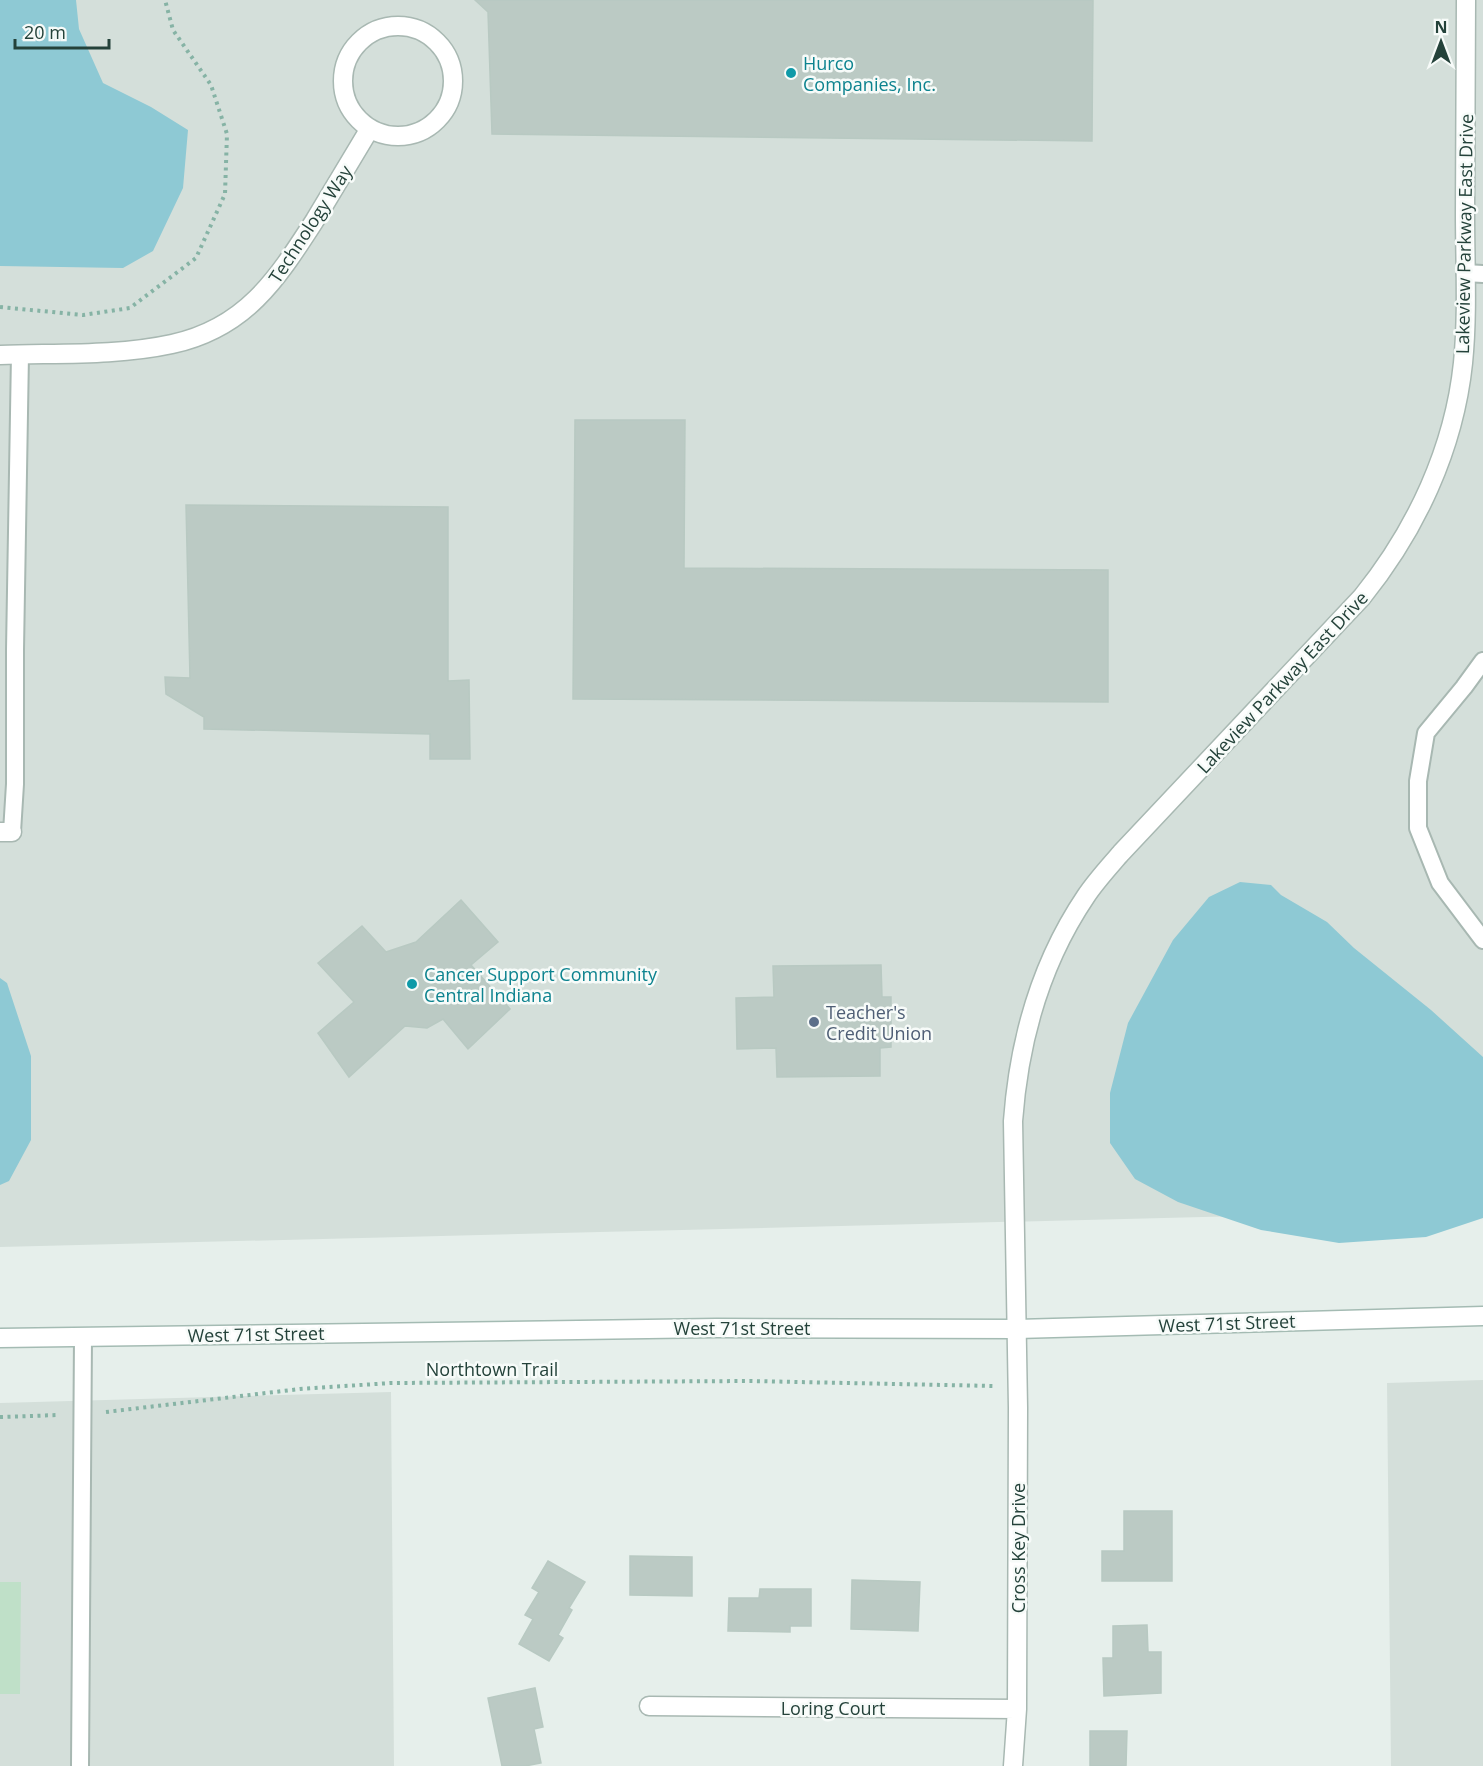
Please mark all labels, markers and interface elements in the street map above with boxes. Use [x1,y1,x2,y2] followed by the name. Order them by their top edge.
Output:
[15,12,110,50] scale bar
[1411,12,1471,72] north arrow
[1434,16,1448,38] text: N
[24,20,66,44] text: 20 m
[803,51,936,96] place label: Hurco Companies, Inc.
[784,66,798,80] marker: Hurco Companies, Inc.
[1450,114,1478,354] street label: Lakeview Parkway East Drive
[263,160,358,288] street label: Technology Way
[1191,586,1373,778] street label: Lakeview Parkway East Drive
[424,962,658,1007] place label: Cancer Support Community Central Indiana
[405,977,419,991] marker: Cancer Support Community Central Indiana
[826,1000,932,1045] place label: Teacher's Credit Union
[807,1015,821,1029] marker: Teacher's Credit Union
[1158,1309,1296,1337] street label: West 71st Street
[674,1316,810,1340] street label: West 71st Street
[187,1321,325,1347] street label: West 71st Street
[426,1357,558,1381] street label: Northtown Trail
[1006,1483,1030,1613] street label: Cross Key Drive
[781,1696,885,1720] street label: Loring Court

